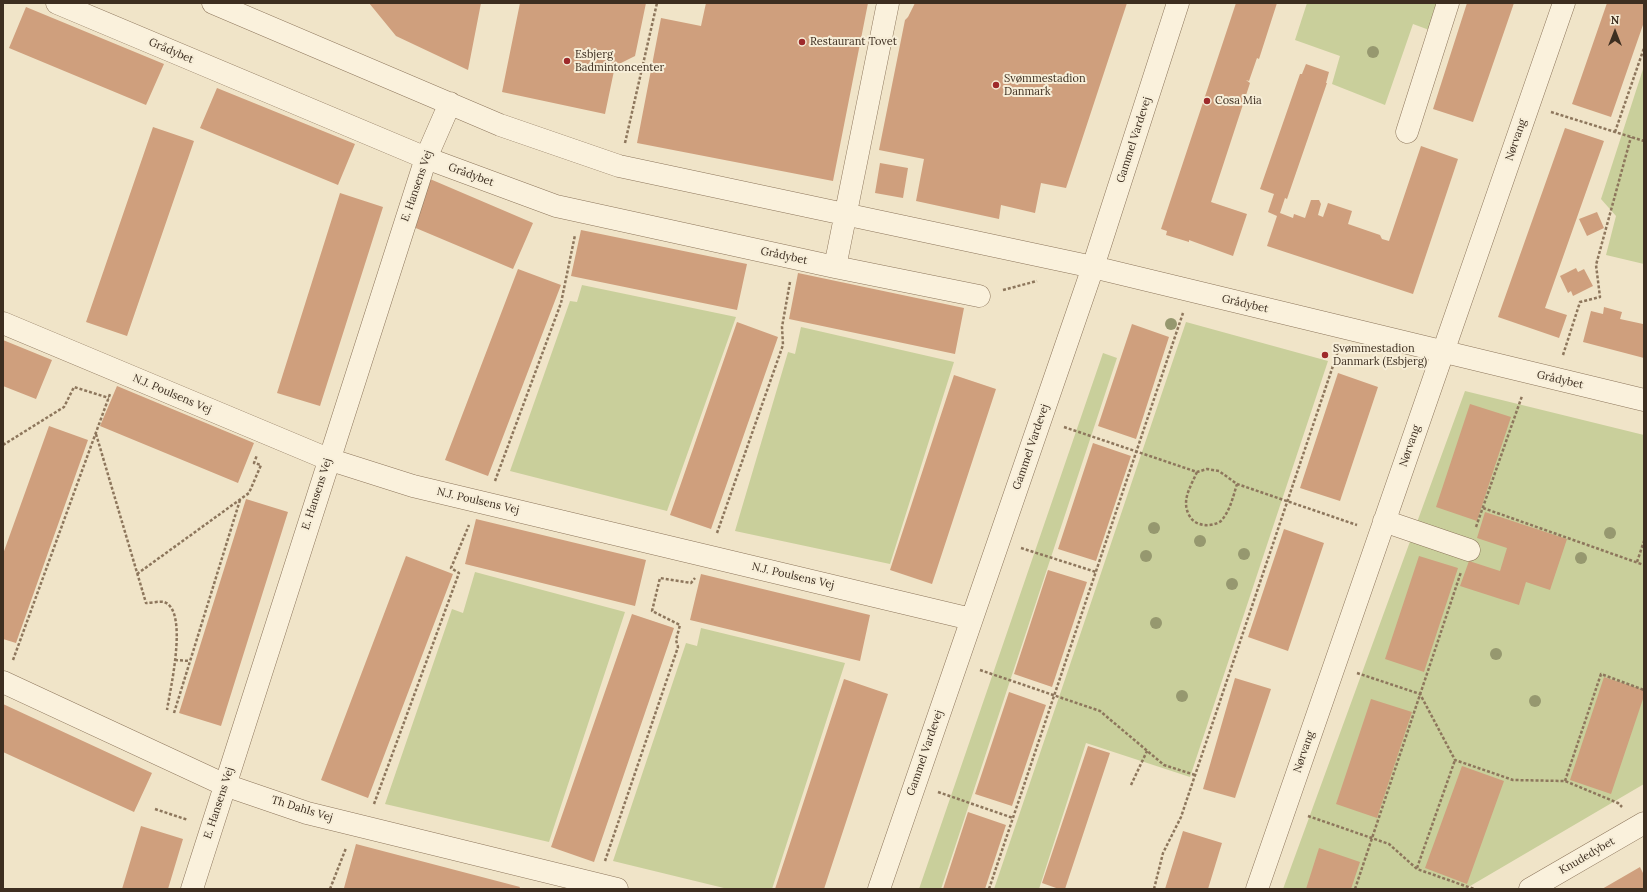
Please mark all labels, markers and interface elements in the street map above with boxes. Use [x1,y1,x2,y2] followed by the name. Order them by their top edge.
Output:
[1595,12,1635,52] north arrow
[1611,13,1619,27] text: N
[810,35,897,49] place label: Restaurant Tovet
[147,36,195,66] street label: Grådybet
[797,37,807,47] marker: Restaurant Tovet
[575,48,664,74] place label: Esbjerg Badmintoncenter
[562,56,572,66] marker: Esbjerg Badmintoncenter
[1004,72,1086,98] place label: Svømmestadion Danmark
[991,80,1001,90] marker: Svømmestadion Danmark
[1215,94,1262,108] place label: Cosa Mia
[1114,95,1154,185] street label: Gammel Vardevej
[1202,96,1212,106] marker: Cosa Mia
[1503,117,1529,163] street label: Nørvang
[399,149,435,223] street label: E. Hansens Vej
[446,161,496,189] street label: Grådybet
[759,245,809,267] street label: Grådybet
[1220,292,1270,316] street label: Grådybet
[1333,342,1427,368] place label: Svømmestadion Danmark (Esbjerg)
[1320,350,1330,360] marker: Svømmestadion Danmark (Esbjerg)
[1535,368,1585,392] street label: Grådybet
[131,371,213,417] street label: N.J. Poulsens Vej
[1010,402,1052,492] street label: Gammel Vardevej
[1397,423,1423,469] street label: Nørvang
[299,456,335,532] street label: E. Hansens Vej
[435,485,521,517] street label: N.J. Poulsens Vej
[750,560,836,592] street label: N.J. Poulsens Vej
[904,708,946,798] street label: Gammel Vardevej
[1291,729,1317,775] street label: Nørvang
[201,765,237,841] street label: E. Hansens Vej
[270,793,334,825] street label: Th Dahls Vej
[1557,835,1617,877] street label: Knudedybet

